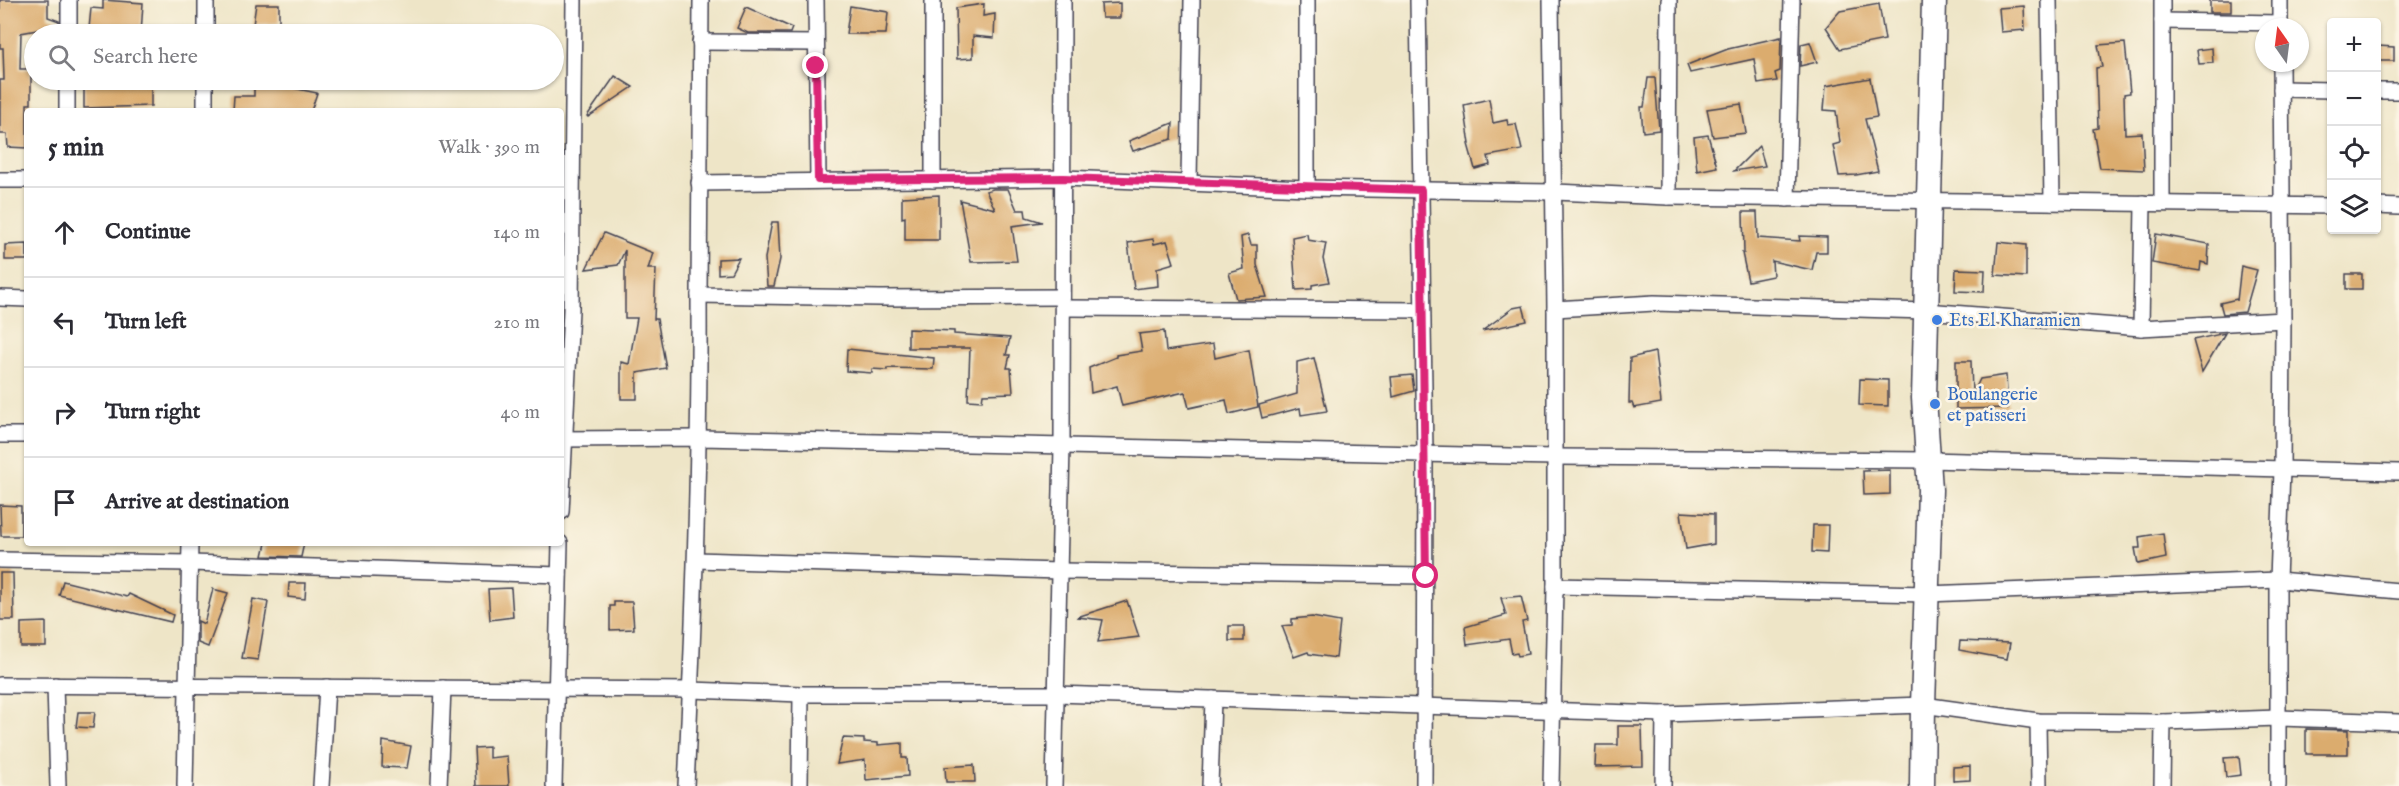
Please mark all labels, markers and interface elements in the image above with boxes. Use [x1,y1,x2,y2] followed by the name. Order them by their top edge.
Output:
[2255,18,2309,72] north arrow
[2327,18,2381,234] map controls
[2327,18,2381,72] button: +
[24,24,564,90] search box
[45,41,78,74] icon: search
[93,43,198,71] text: Search here
[802,52,828,78] route end
[2327,72,2381,126] button: −
[2327,126,2381,180] button: locate
[48,131,104,164] text: 5 min
[438,135,540,160] text: Walk · 390 m
[2327,180,2381,234] button: layers
[48,216,81,249] icon: ahead
[105,218,191,246] text: Continue
[493,220,540,245] text: 140 m
[48,306,81,339] icon: left
[105,308,187,336] text: Turn left
[494,310,540,335] text: 210 m
[1949,310,2081,333] place label: Ets El Kharamien
[1930,313,1944,327] marker: Ets El Kharamien
[1947,384,2038,428] place label: Boulangerie et patisseri
[48,396,81,429] icon: right
[1928,397,1942,411] marker: Boulangerie et patisseri
[105,398,200,426] text: Turn right
[501,400,540,425] text: 40 m
[48,486,81,519] icon: arrive
[105,488,289,516] text: Arrive at destination
[1412,562,1438,588] route start

